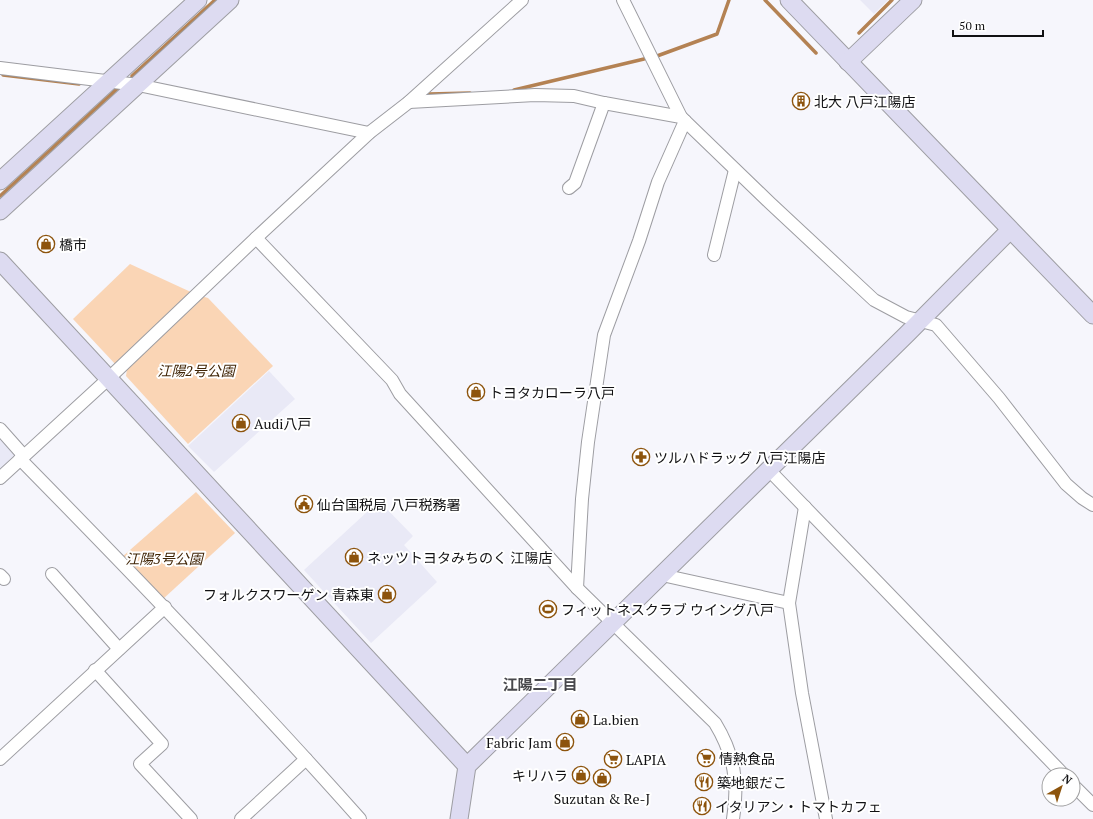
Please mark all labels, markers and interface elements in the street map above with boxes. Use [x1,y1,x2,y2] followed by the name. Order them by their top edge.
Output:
[953,12,1043,38] scale bar
[959,18,986,33] text: 50 m
[791,91,811,111] building icon: 北大 八戸江陽店
[814,92,915,111] place label: 北大 八戸江陽店
[36,234,56,254] shop icon: 橋市
[59,235,87,254] place label: 橋市
[157,361,237,380] park label: 江陽2号公園
[466,382,486,402] shop icon: トヨタカローラ八戸
[489,383,615,402] place label: トヨタカローラ八戸
[231,413,251,433] shop icon: Audi八戸
[254,414,312,433] place label: Audi八戸
[631,447,651,467] pharmacy icon: ツルハドラッグ 八戸江陽店
[654,448,825,467] place label: ツルハドラッグ 八戸江陽店
[294,494,314,514] public building icon: 仙台国税局 八戸税務署
[317,495,460,514] place label: 仙台国税局 八戸税務署
[344,547,364,567] shop icon: ネッツトヨタみちのく 江陽店
[367,548,552,567] place label: ネッツトヨタみちのく 江陽店
[125,549,205,568] park label: 江陽3号公園
[377,584,397,604] shop icon: フォルクスワーゲン 青森東
[203,585,374,604] place label: フォルクスワーゲン 青森東
[538,599,558,619] sports icon: フィットネスクラブ ウイング八戸
[561,600,774,619] place label: フィットネスクラブ ウイング八戸
[502,674,578,694] district label: 江陽二丁目
[570,709,590,729] shop icon: La.bien
[593,710,640,729] place label: La.bien
[555,732,575,752] shop icon: Fabric Jam
[486,733,552,752] place label: Fabric Jam
[696,748,716,768] supermarket icon: 情熱食品
[603,749,623,769] supermarket icon: LAPIA
[719,749,775,768] place label: 情熱食品
[626,750,667,769] place label: LAPIA
[571,765,591,785] shop icon: キリハラ
[512,766,568,785] place label: キリハラ
[1041,767,1081,807] north arrow
[592,768,612,788] shop icon: Suzutan & Re-J
[1060,771,1075,788] text: N
[694,772,714,792] restaurant icon: 築地銀だこ
[717,773,787,792] place label: 築地銀だこ
[554,789,650,808] place label: Suzutan & Re-J
[692,796,712,816] restaurant icon: イタリアン・トマトカフェ
[715,797,882,816] place label: イタリアン・トマトカフェ

